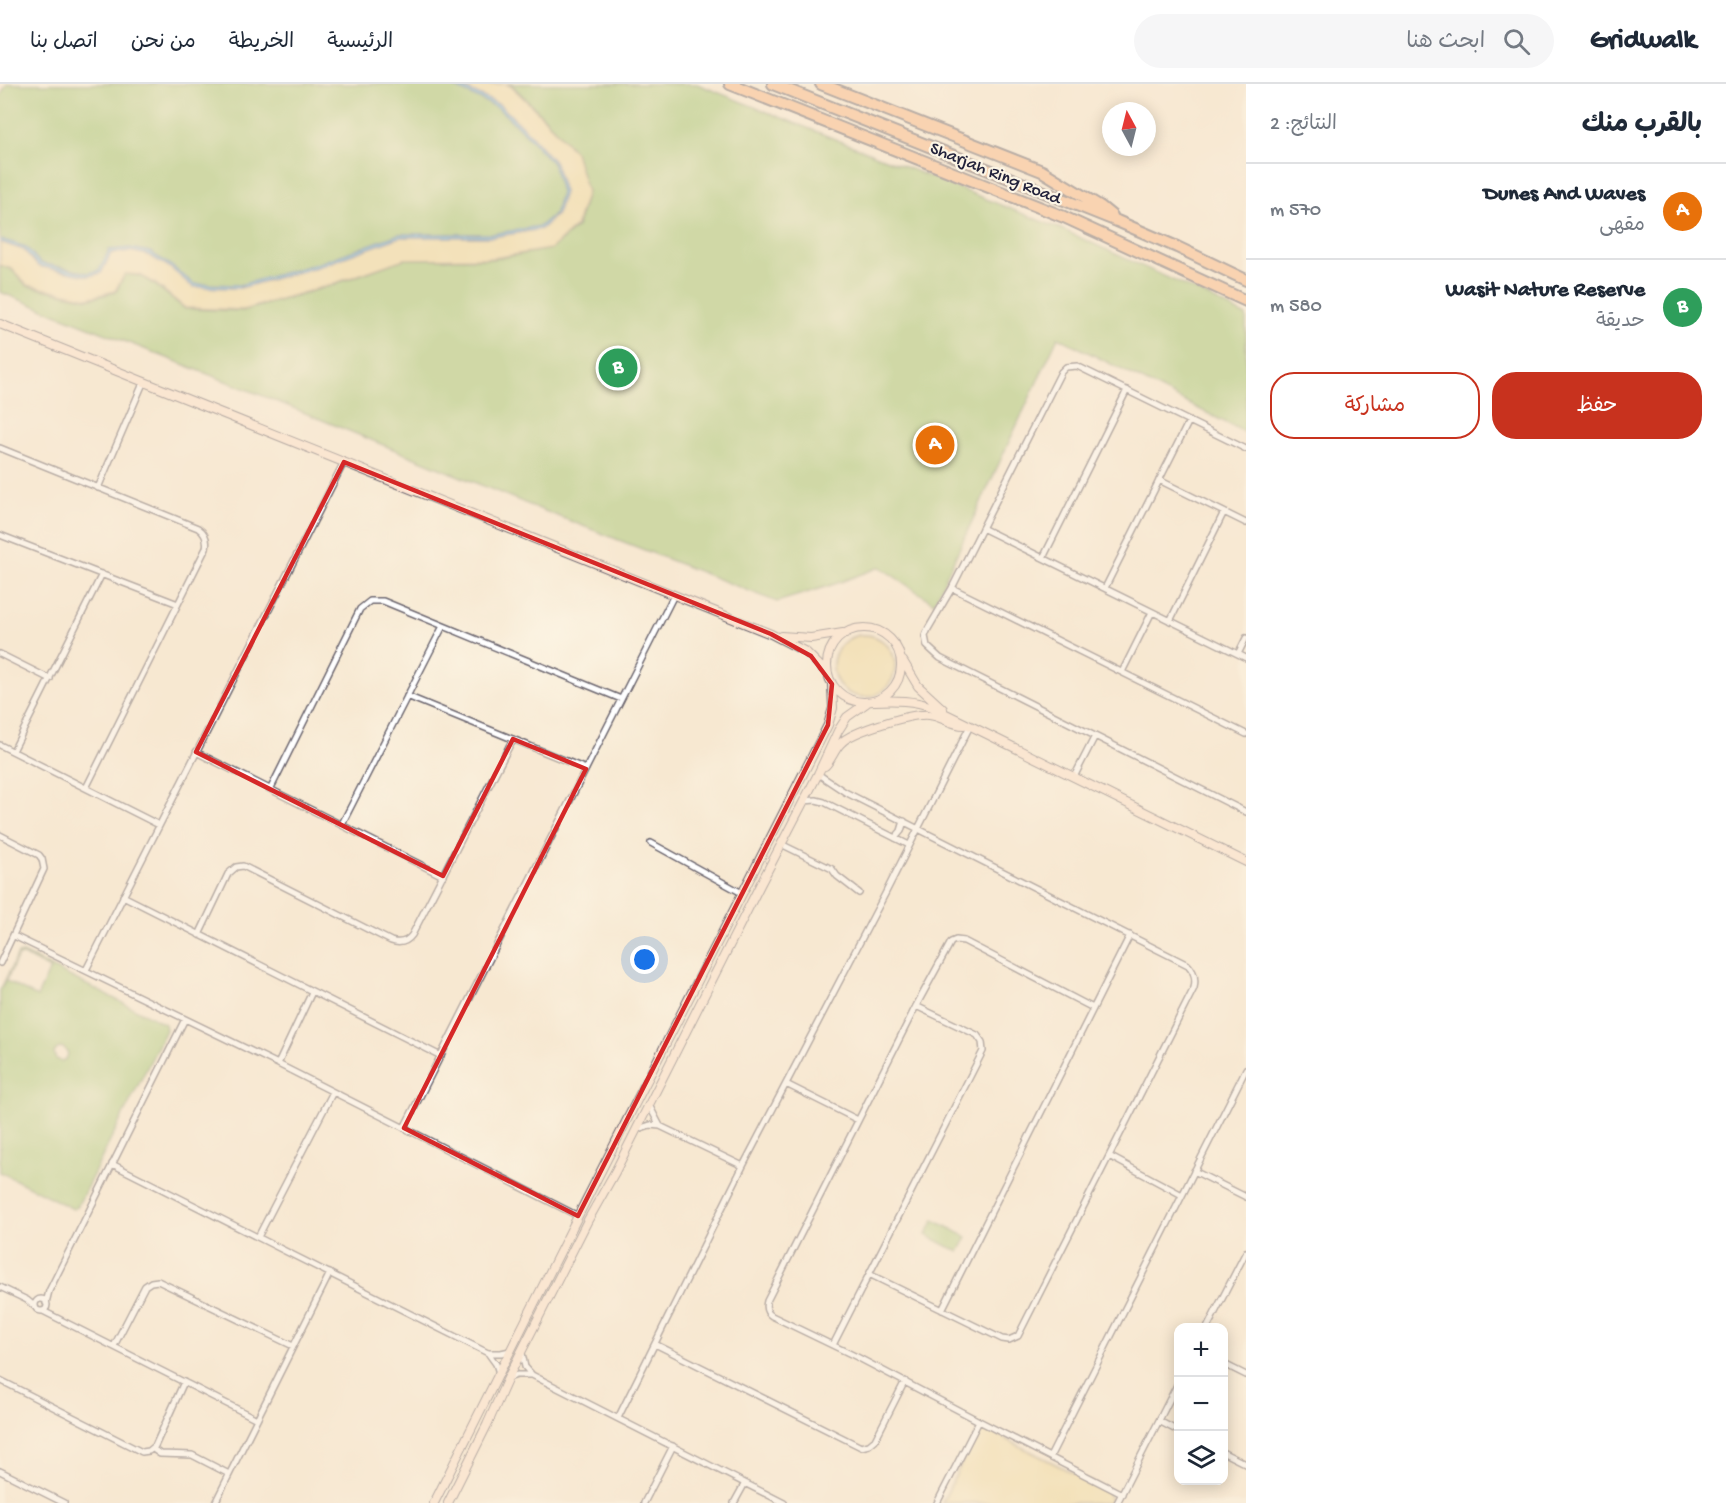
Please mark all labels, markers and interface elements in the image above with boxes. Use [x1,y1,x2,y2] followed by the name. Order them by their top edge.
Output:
[1134,14,1554,68] search box
[1500,25,1533,58] icon: search
[1590,25,1696,58] text: Gridwalk
[1406,30,1485,56] text: ابحث هنا
[30,31,98,56] text: اتصل بنا
[131,31,196,56] text: من نحن
[229,31,294,56] text: الخريطة
[327,31,393,56] text: الرئيسية
[1102,102,1156,156] north arrow
[1582,111,1702,142] text: بالقرب منك
[1270,114,1337,137] text: النتائج: 2
[927,139,1065,211] street label: Sharjah Ring Road
[1484,182,1645,208] text: Dunes And Waves
[1270,200,1321,223] text: 570 m
[1677,200,1688,223] text: A
[1599,215,1645,238] text: مقهى
[1446,278,1645,304] text: Wasit Nature Reserve
[1270,296,1322,319] text: 580 m
[1677,296,1688,319] text: B
[1596,311,1645,334] text: حديقة
[598,346,638,390] pin: B
[1270,372,1480,439] button: مشاركة
[1492,372,1702,439] button: حفظ
[916,422,954,468] pin: A
[630,945,659,974] your location
[1174,1323,1228,1485] map controls
[1174,1323,1228,1377] button: +
[1174,1377,1228,1431] button: −
[1174,1431,1228,1485] button: layers

